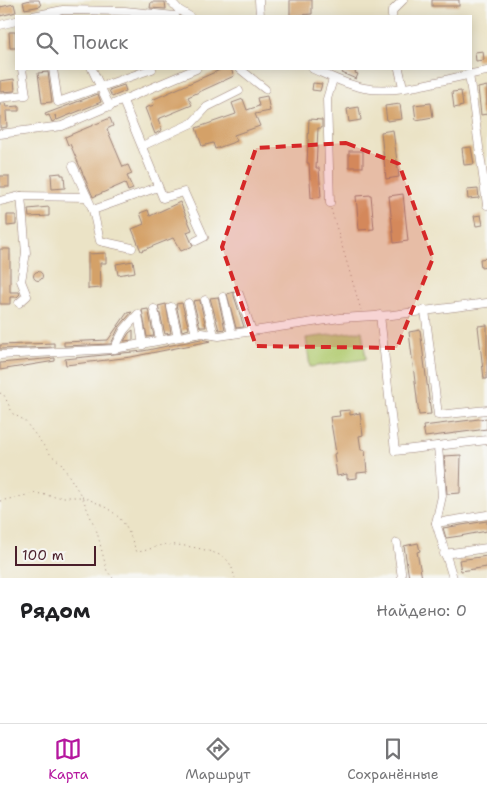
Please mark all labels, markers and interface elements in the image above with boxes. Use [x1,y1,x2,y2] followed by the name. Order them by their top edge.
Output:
[15,15,472,70] search box
[33,29,61,57] icon: search
[73,30,128,55] text: Поиск
[15,543,96,566] scale bar
[22,546,64,564] text: 100 m
[20,597,90,625] text: Рядом
[376,600,467,621] text: Найдено: 0
[48,735,88,783] tab: Карта
[185,735,250,783] tab: Маршрут
[347,735,439,783] tab: Сохранённые

